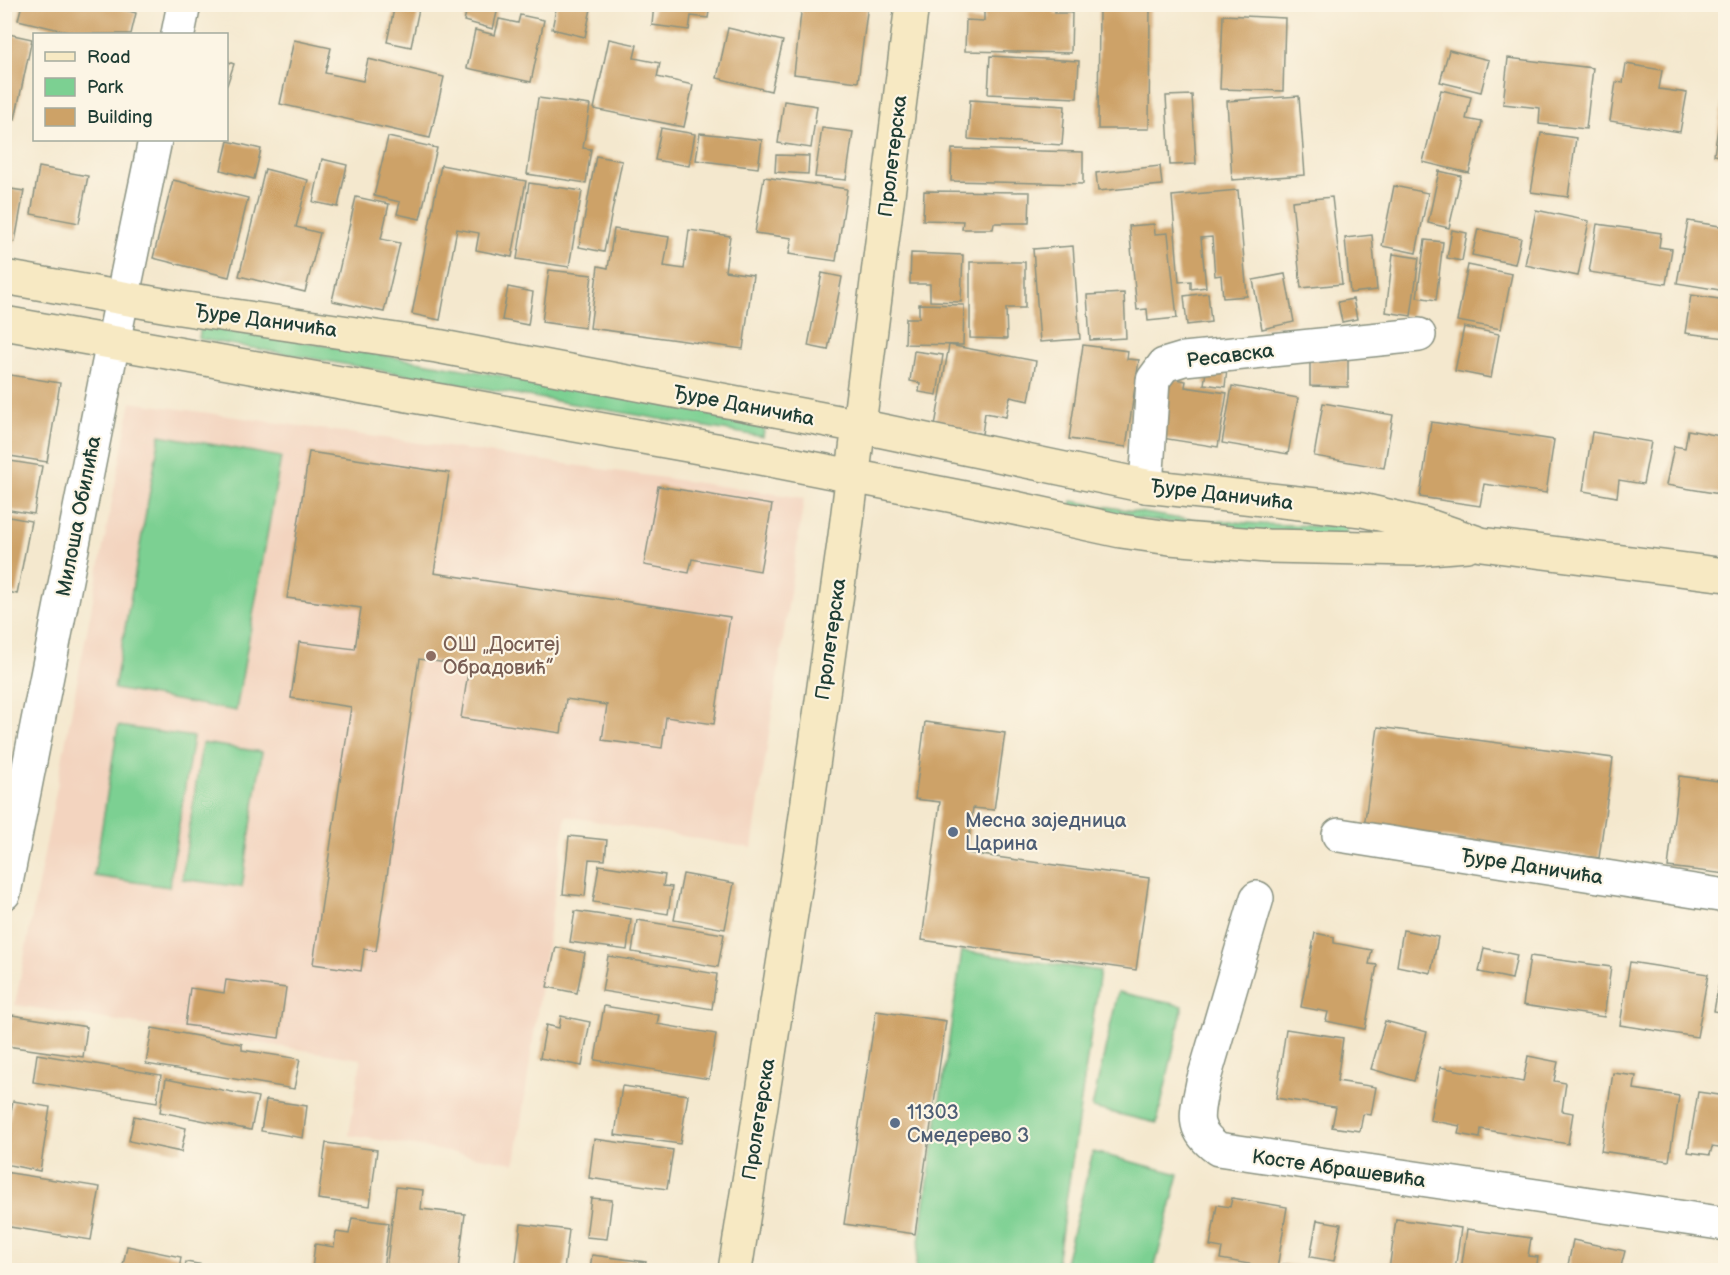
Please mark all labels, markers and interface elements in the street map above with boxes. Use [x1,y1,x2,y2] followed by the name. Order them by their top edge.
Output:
[33,33,228,141] legend
[87,47,131,68] text: Road
[87,77,123,98] text: Park
[874,94,912,218] street label: Пролетерска
[87,107,153,128] text: Building
[193,299,339,343] street label: Ђуре Даничића
[1185,339,1275,373] street label: Ресавска
[671,380,817,432] street label: Ђуре Даничића
[52,434,106,599] street label: Милоша Обилића
[1149,474,1295,516] street label: Ђуре Даничића
[811,577,851,702] street label: Пролетерска
[443,633,560,680] place label: ОШ „Доситеј Обрадовић”
[424,649,438,663] marker: ОШ „Доситеј Обрадовић”
[965,809,1127,856] place label: Месна заједница Царина
[946,825,960,839] marker: Месна заједница Царина
[1459,844,1605,890] street label: Ђуре Даничића
[738,1057,780,1182] street label: Пролетерска
[907,1101,1029,1148] place label: 11303 Смедерево 3
[888,1116,902,1130] marker: 11303 Смедерево 3
[1250,1145,1427,1193] street label: Косте Абрашевића

